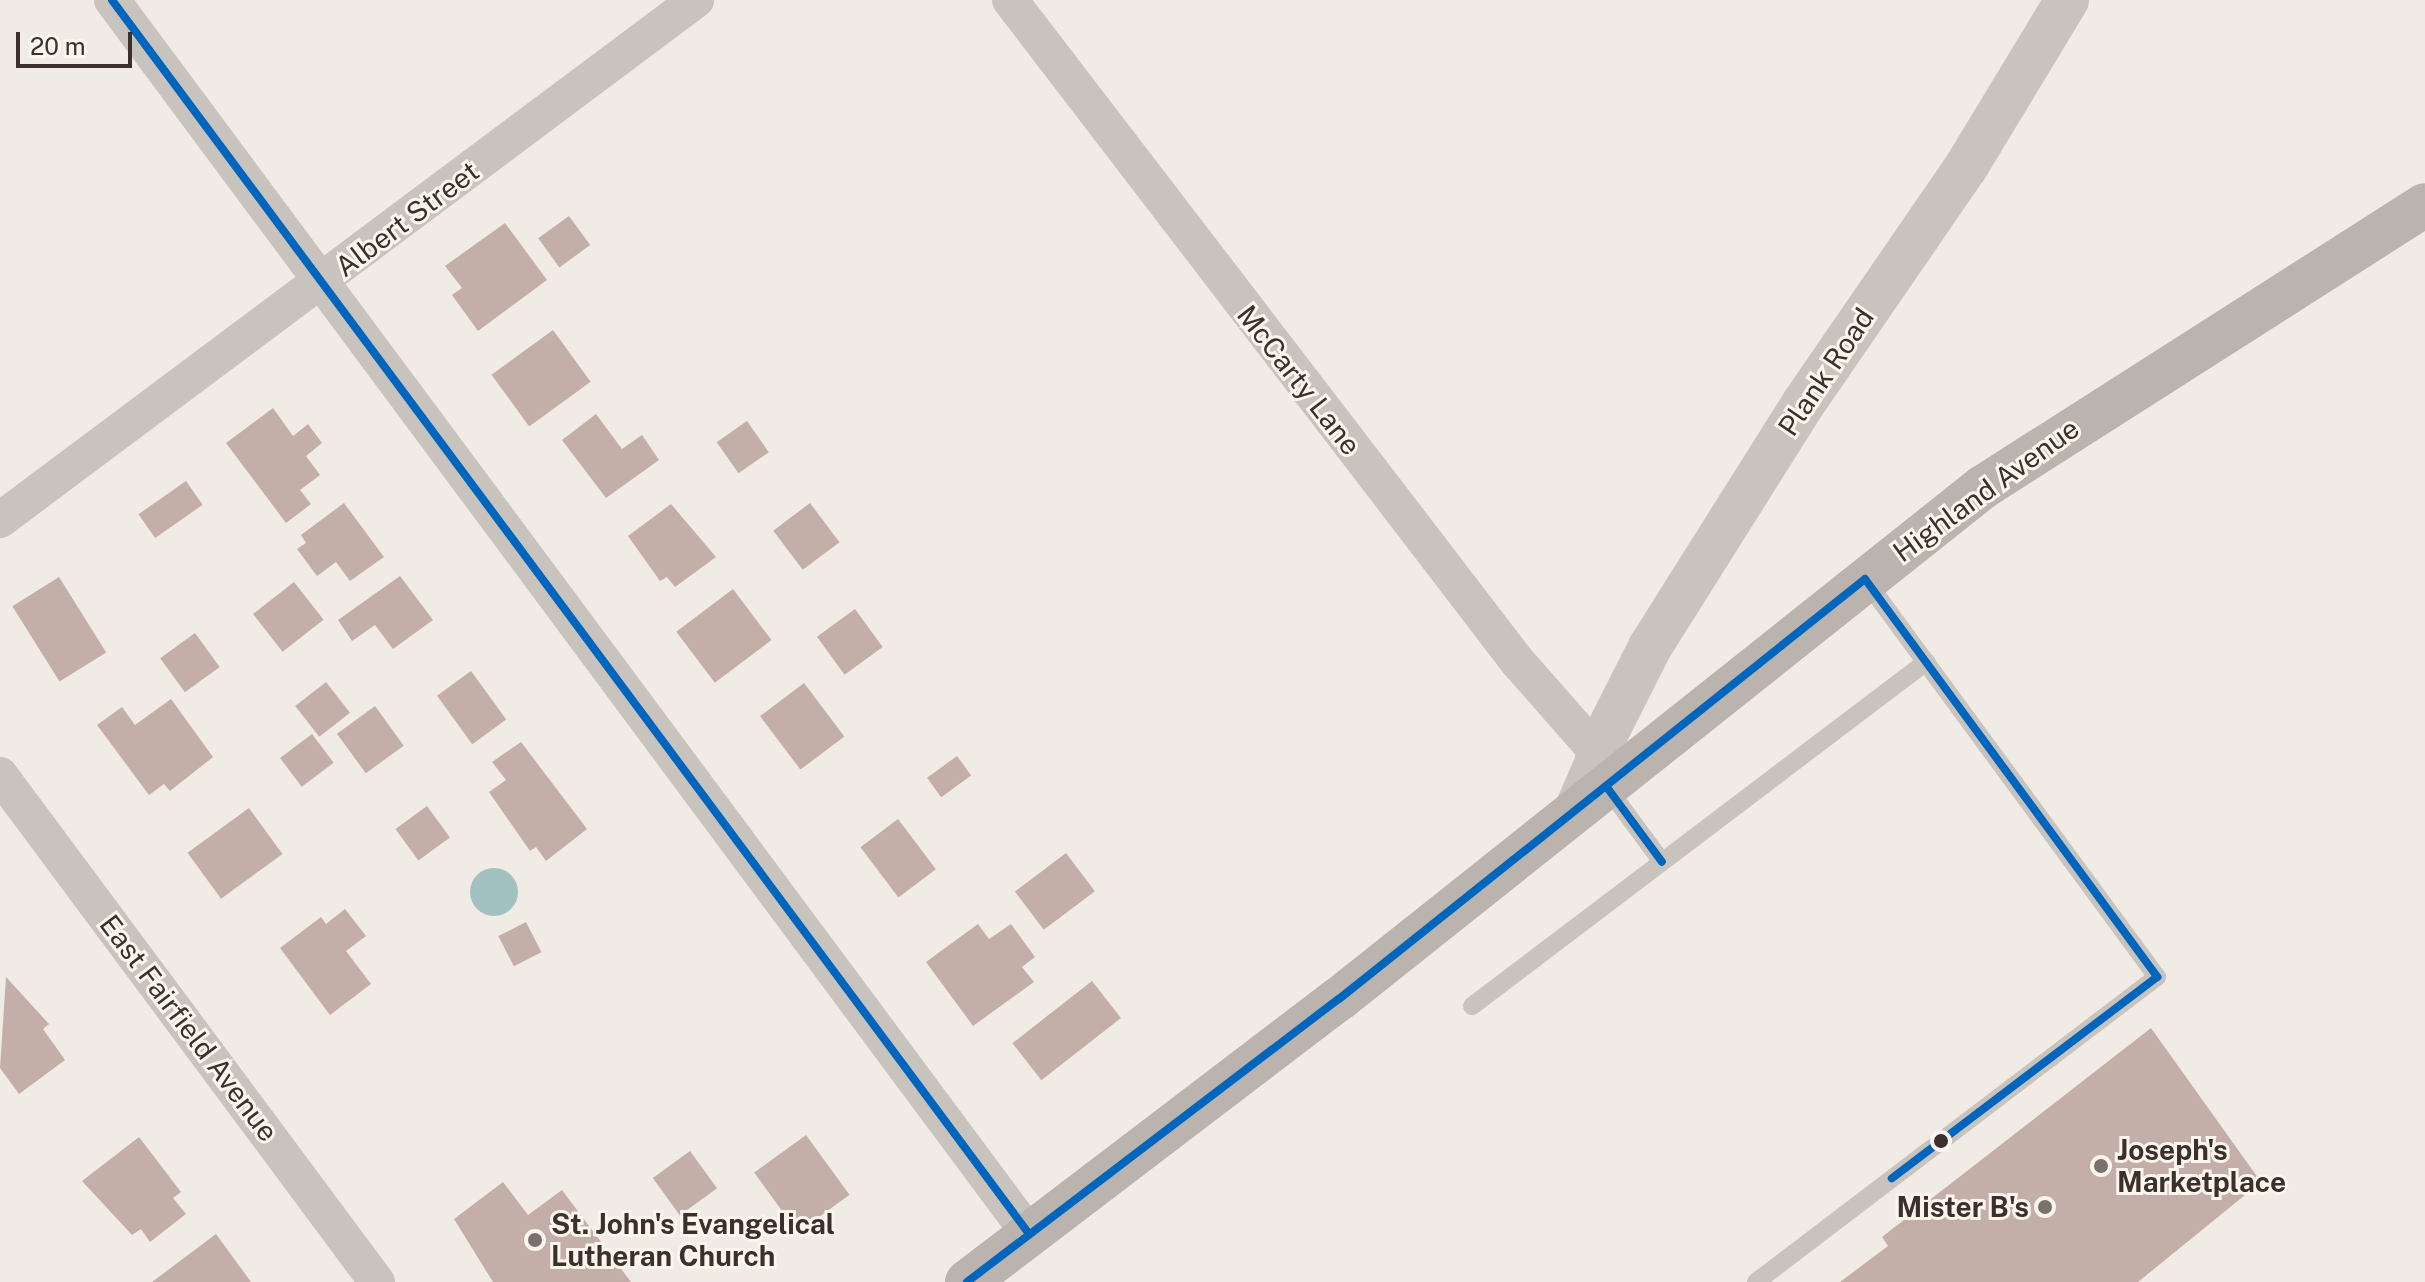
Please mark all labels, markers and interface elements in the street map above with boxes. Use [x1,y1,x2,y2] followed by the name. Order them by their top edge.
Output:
[20,16,136,66] scale bar
[30,32,86,60] text: 20 m
[329,154,485,284] street label: Albert Street
[1230,298,1368,462] street label: McCarty Lane
[1771,302,1881,442] street label: Plank Road
[1887,411,2085,569] street label: Highland Avenue
[93,908,285,1148] street label: East Fairfield Avenue
[1933,1133,1949,1149] unlabelled marker
[2117,1133,2286,1199] place label: Joseph's Marketplace
[2092,1157,2110,1175] marker: Joseph's Marketplace
[1896,1190,2029,1224] place label: Mister B's
[2036,1198,2054,1216] marker: Mister B's
[551,1207,835,1273] place label: St. John's Evangelical Lutheran Church
[526,1231,544,1249] marker: St. John's Evangelical Lutheran Church

